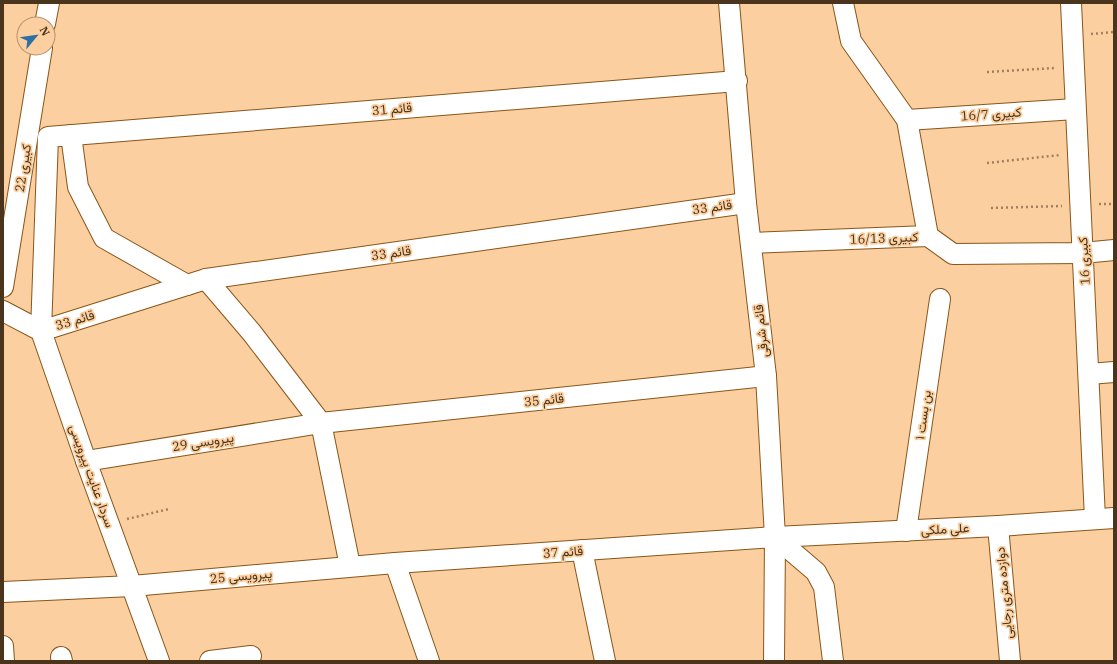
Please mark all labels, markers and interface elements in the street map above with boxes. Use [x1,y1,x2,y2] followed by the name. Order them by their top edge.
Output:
[16,16,56,56] north arrow
[37,24,53,39] text: N
[371,99,413,119] street label: قائم 31
[960,103,1022,125] street label: کبیری 16/7
[11,143,35,193] street label: کبیری 22
[691,196,733,218] street label: قائم 33
[849,228,919,248] street label: کبیری 16/13
[1074,236,1094,286] street label: کبیری 16
[370,242,412,264] street label: قائم 33
[750,304,772,358] street label: قائم شرقی
[53,306,97,334] street label: قائم 33
[523,389,565,411] street label: قائم 35
[911,389,935,441] street label: بن بست ۱
[65,422,119,530] street label: سردار عنایت پیرویسی
[171,429,235,456] street label: پیرویسی 29
[920,519,970,539] street label: علی ملکی
[542,542,584,562] street label: قائم 37
[992,546,1016,640] street label: دوازده متری رجایی
[209,565,273,588] street label: پیرویسی 25

